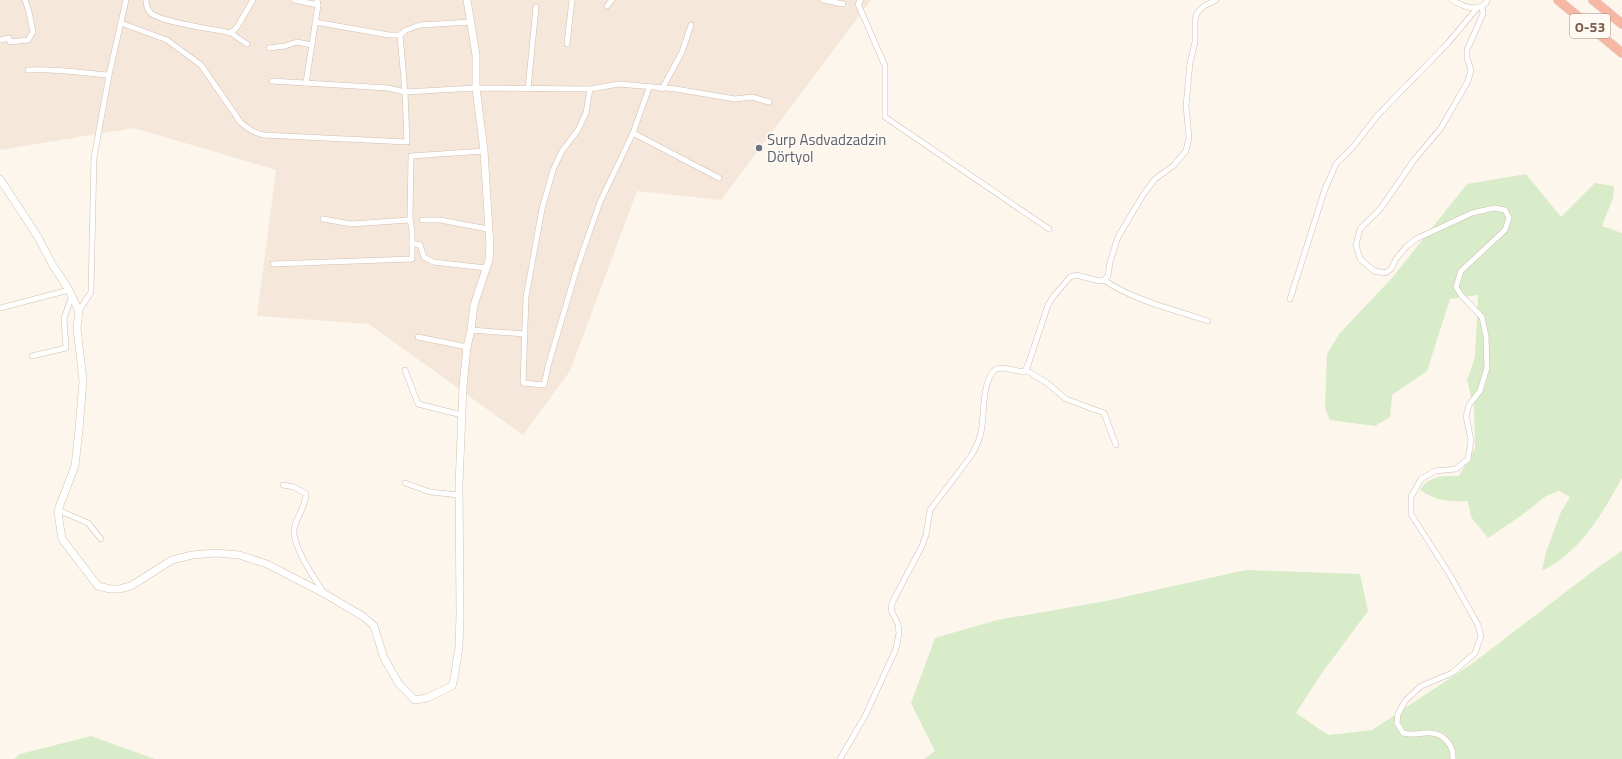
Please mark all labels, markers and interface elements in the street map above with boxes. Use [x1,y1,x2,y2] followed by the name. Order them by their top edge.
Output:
[1570,14,1610,38] road number: O-53
[767,128,886,168] place label: Surp Asdvadzadzin Dörtyol
[754,143,764,153] marker: Surp Asdvadzadzin Dörtyol

